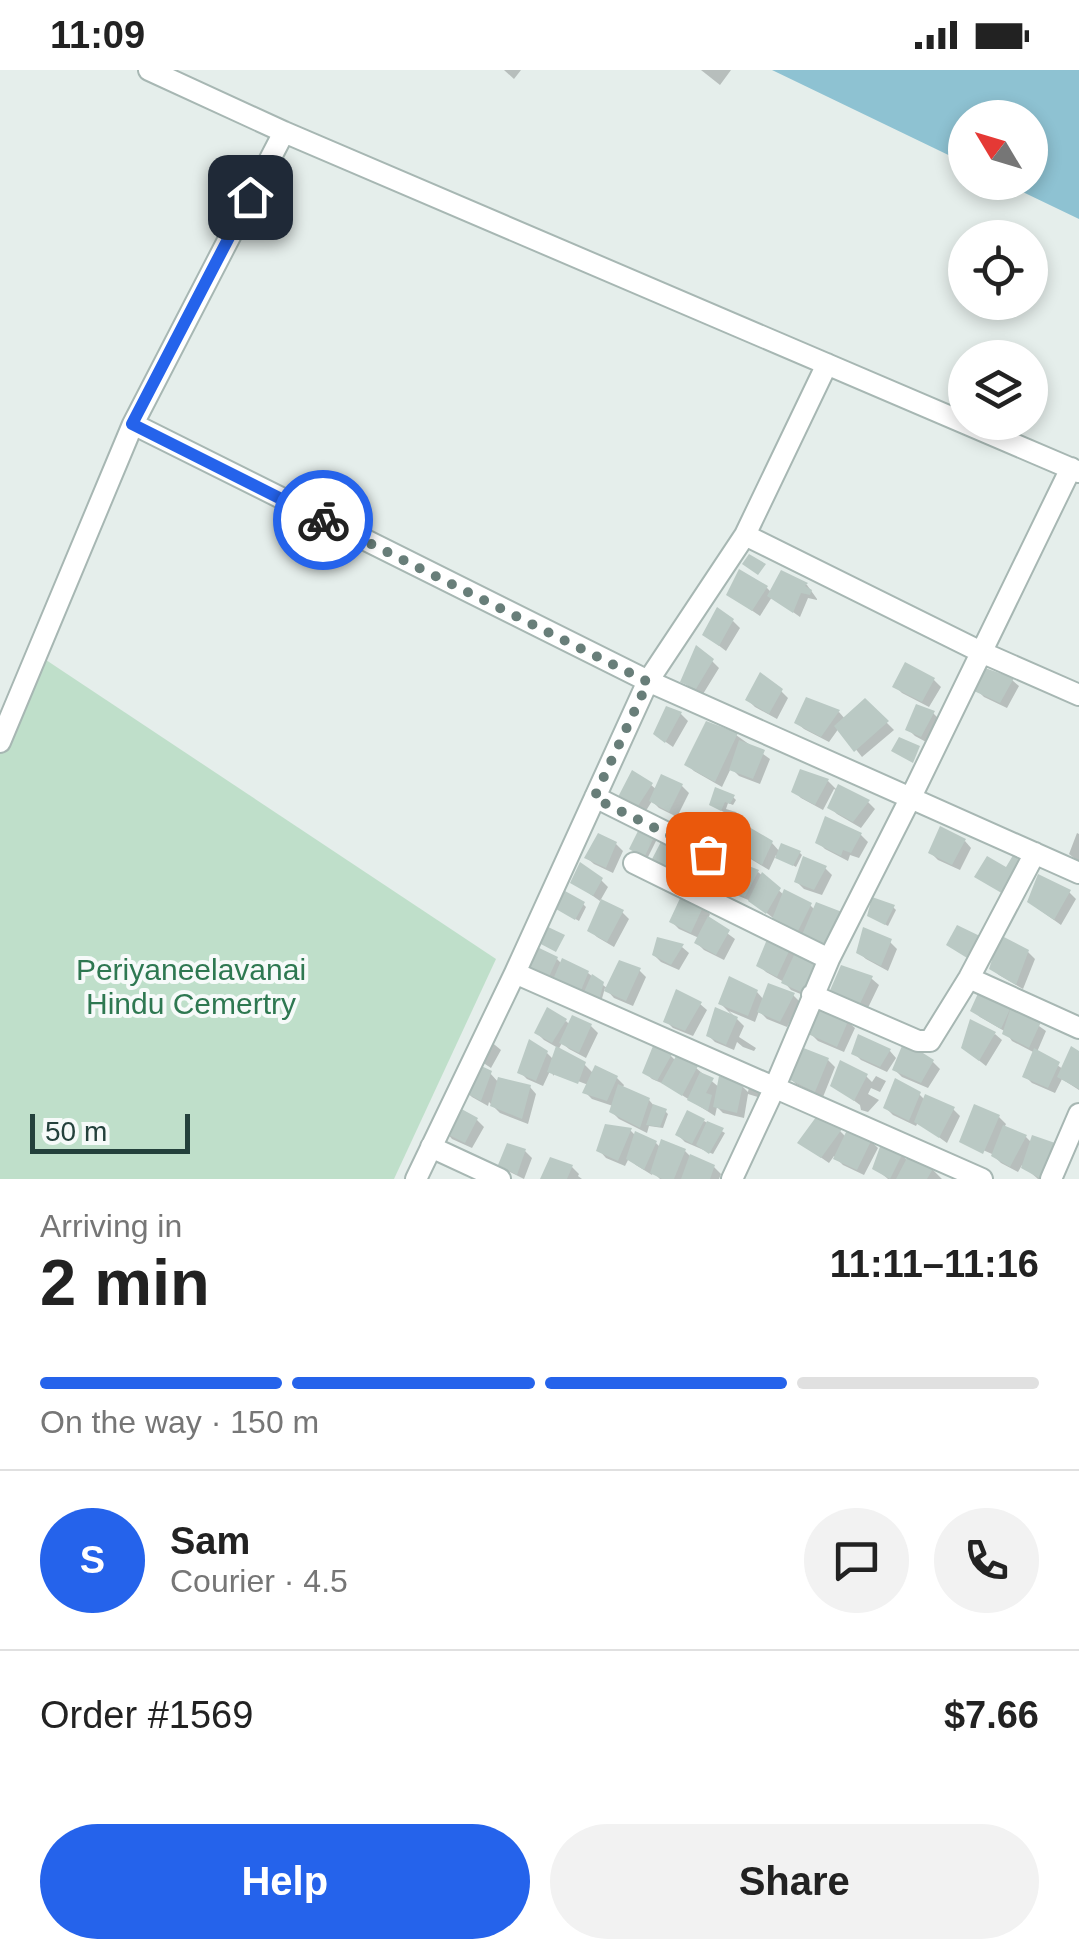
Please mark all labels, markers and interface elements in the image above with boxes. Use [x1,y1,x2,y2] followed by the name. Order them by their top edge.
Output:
[50,14,145,56] text: 11:09
[948,100,1048,200] north arrow
[948,100,1048,440] map controls
[208,155,293,240] pin
[223,170,278,225] icon: home
[948,220,1048,320] button: locate
[948,340,1048,440] button: layers
[273,470,373,570] courier
[296,493,351,548] icon: bike
[666,812,751,897] pin
[681,827,736,882] icon: bag
[76,953,306,1020] park label: Periyaneelavanai Hindu Cemertry
[30,1109,190,1154] scale bar
[45,1116,107,1147] text: 50 m
[40,1208,182,1244] text: Arriving in
[830,1243,1039,1285] text: 11:11–11:16
[40,1246,210,1319] text: 2 min
[40,1404,319,1440] text: On the way · 150 m
[804,1508,909,1613] button: chat
[934,1508,1039,1613] button: phone
[170,1520,250,1562] text: Sam
[80,1539,105,1581] text: S
[170,1563,348,1599] text: Courier · 4.5
[40,1694,253,1736] text: Order #1569
[944,1694,1039,1736] text: $7.66
[40,1824,530,1939] button: Help
[550,1824,1039,1939] button: Share

